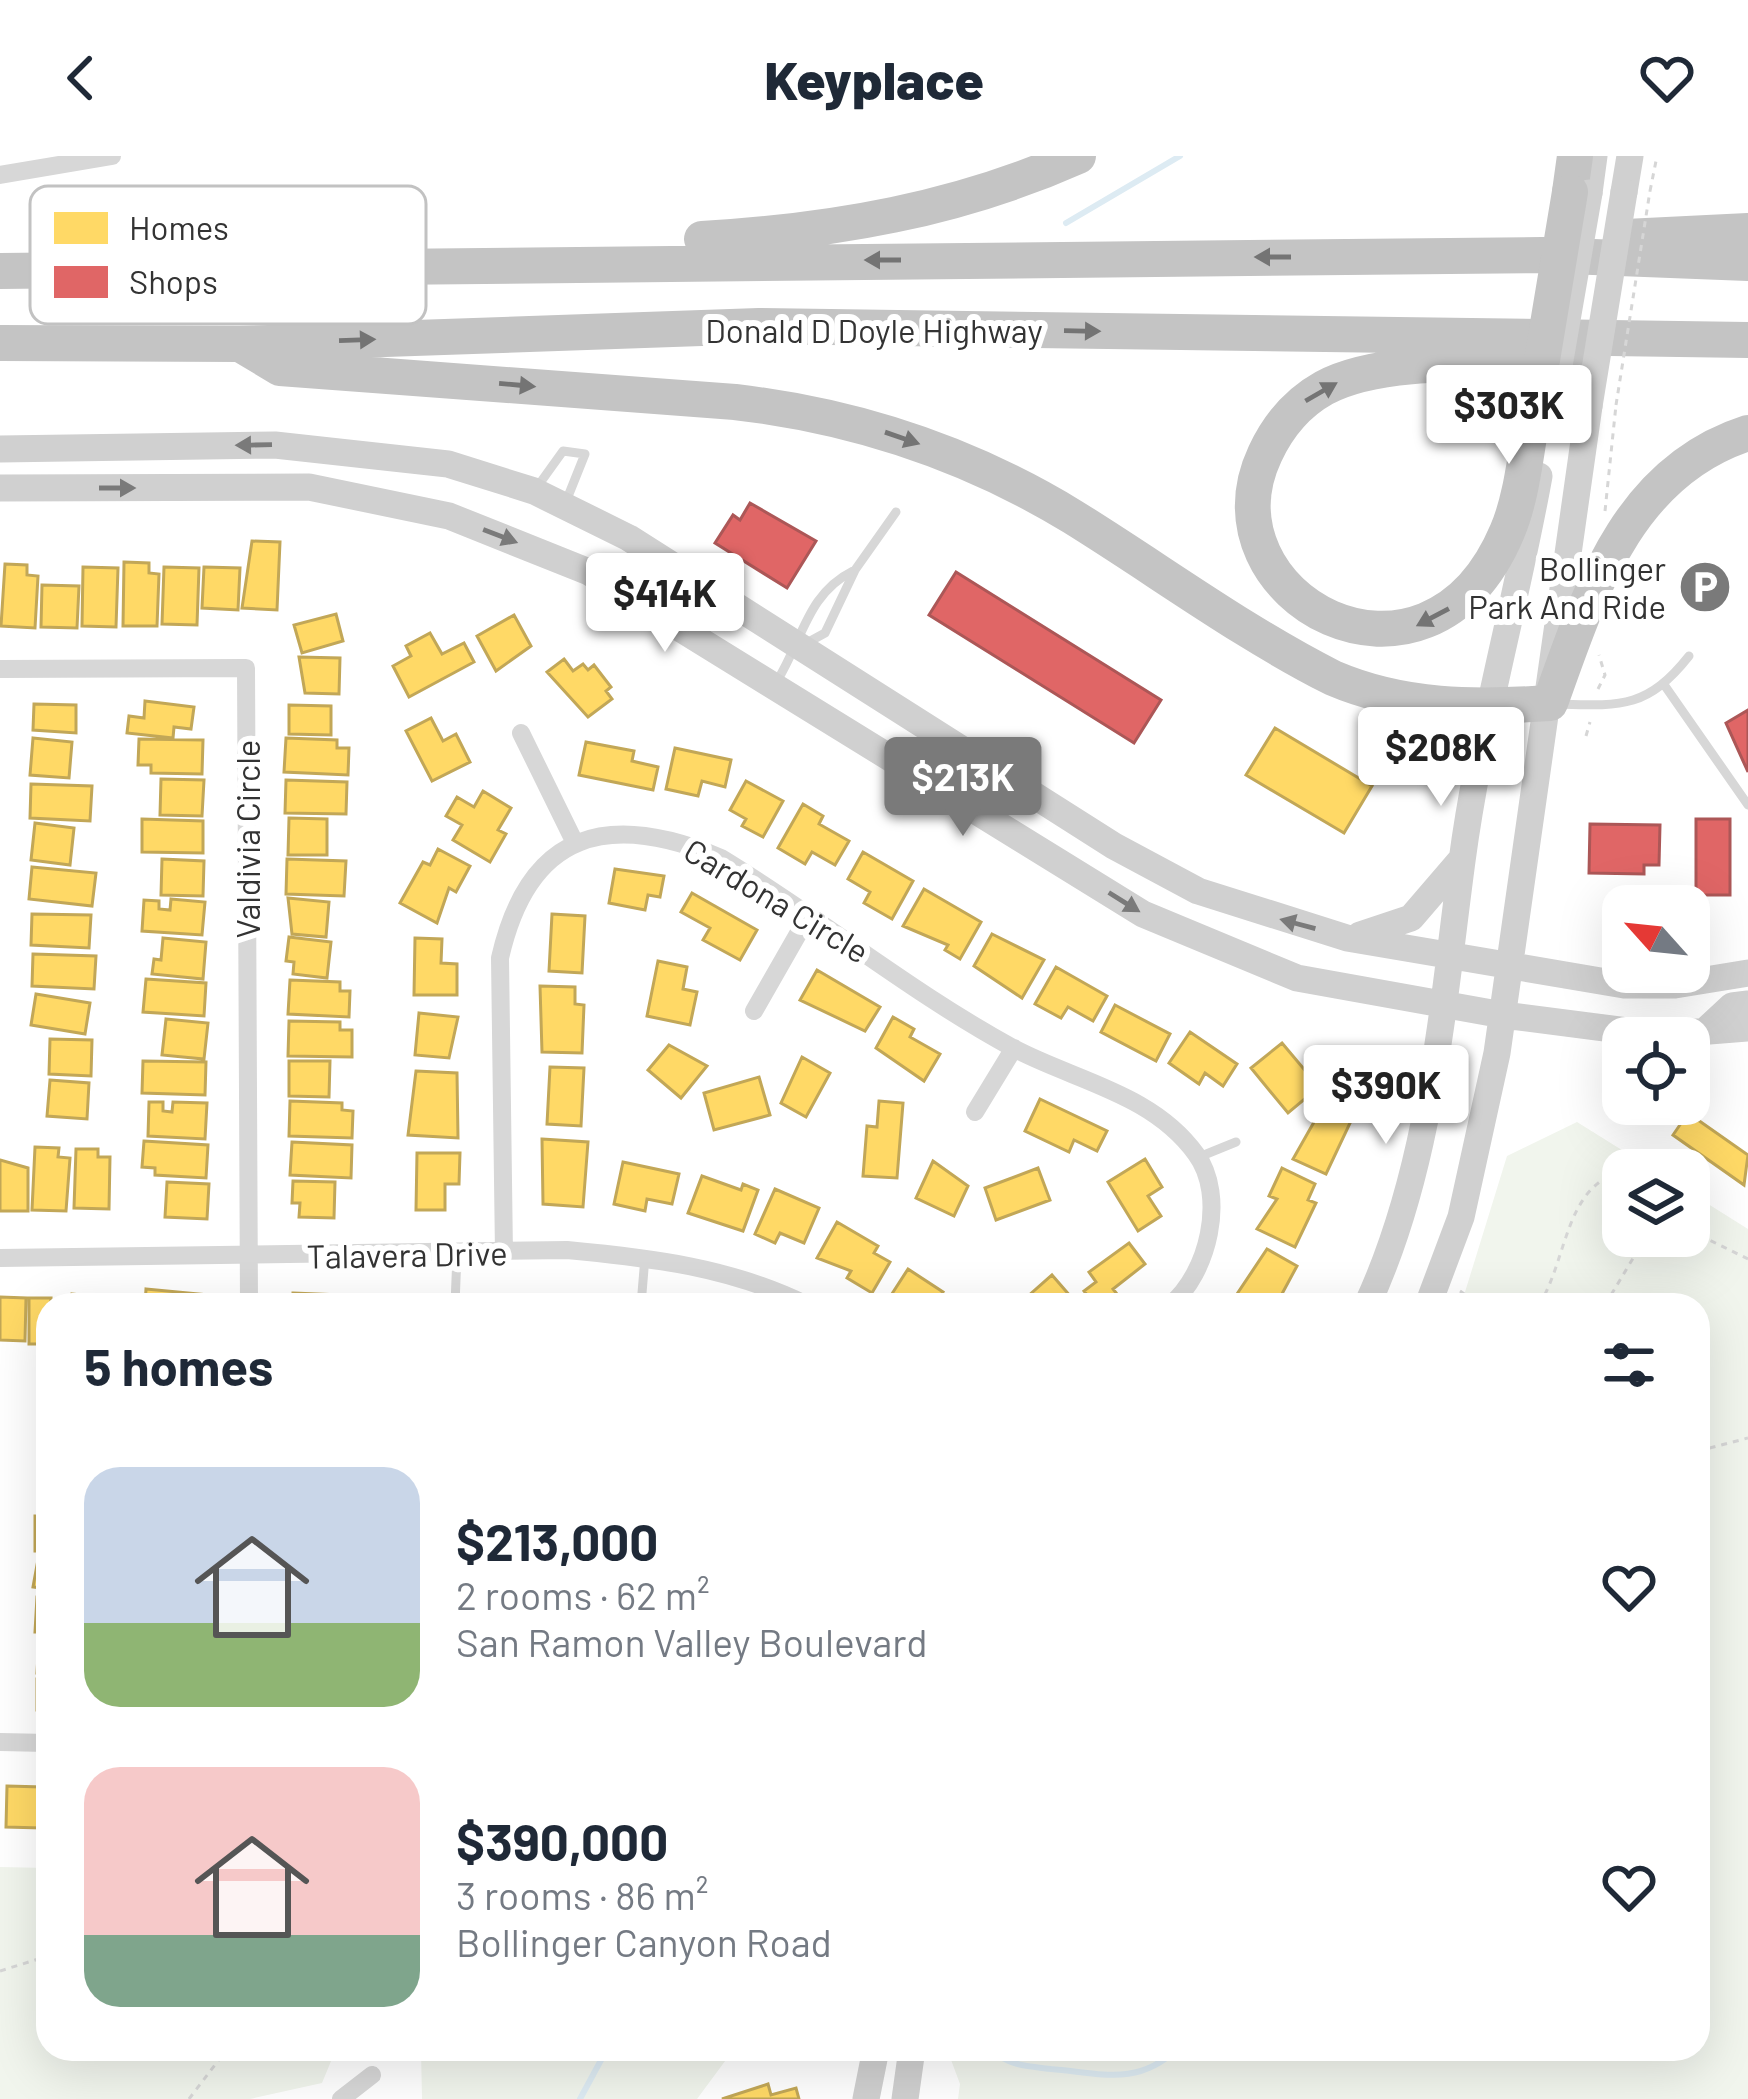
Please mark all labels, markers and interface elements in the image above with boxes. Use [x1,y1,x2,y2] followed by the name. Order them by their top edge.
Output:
[48,45,114,111] icon: back
[1634,45,1700,111] icon: heart
[764,46,984,111] text: Keyplace
[30,186,426,324] legend
[129,207,229,247] text: Homes
[1253,247,1291,267] one-way arrow
[863,251,901,270] one-way arrow
[129,261,218,301] text: Shops
[705,310,1043,350] street label: Donald D Doyle Highway
[1064,322,1102,341] one-way arrow
[339,330,377,349] one-way arrow
[1425,365,1593,467] pin: $303K
[499,376,536,395] one-way arrow
[1453,380,1565,427] text: $303K
[1304,383,1338,404] one-way arrow
[884,430,920,448] one-way arrow
[234,435,272,455] one-way arrow
[99,478,137,498] one-way arrow
[483,527,519,546] one-way arrow
[1468,548,1666,626] place label: Bollinger Park And Ride
[581,553,749,655] pin: $414K
[1677,559,1733,615] parking icon: Bollinger Park And Ride
[613,568,717,615] text: $414K
[1416,606,1451,627] one-way arrow
[1357,707,1525,809] pin: $208K
[1385,722,1497,769] text: $208K
[879,737,1047,839] pin: $213K
[227,740,267,938] street label: Valdivia Circle
[911,752,1015,799] text: $213K
[677,829,877,971] street label: Cardona Circle
[1602,885,1710,993] north arrow
[1602,885,1710,1257] map controls
[1107,890,1140,912] one-way arrow
[1279,913,1316,932] one-way arrow
[1602,1017,1710,1125] button: locate
[1302,1045,1470,1147] pin: $390K
[1331,1060,1441,1107] text: $390K
[1602,1149,1710,1257] button: layers
[306,1232,508,1276] street label: Talavera Drive
[1596,1332,1662,1398] icon: filters
[84,1335,273,1396] text: 5 homes
[456,1510,658,1571] text: $213,000
[180,1515,324,1659] icon: home
[1596,1554,1662,1620] icon: heart
[456,1571,710,1618] text: 2 rooms · 62 m²
[456,1618,928,1665] text: San Ramon Valley Boulevard
[456,1810,668,1871] text: $390,000
[180,1815,324,1959] icon: home
[1596,1854,1662,1920] icon: heart
[456,1871,708,1918] text: 3 rooms · 86 m²
[456,1918,832,1965] text: Bollinger Canyon Road

